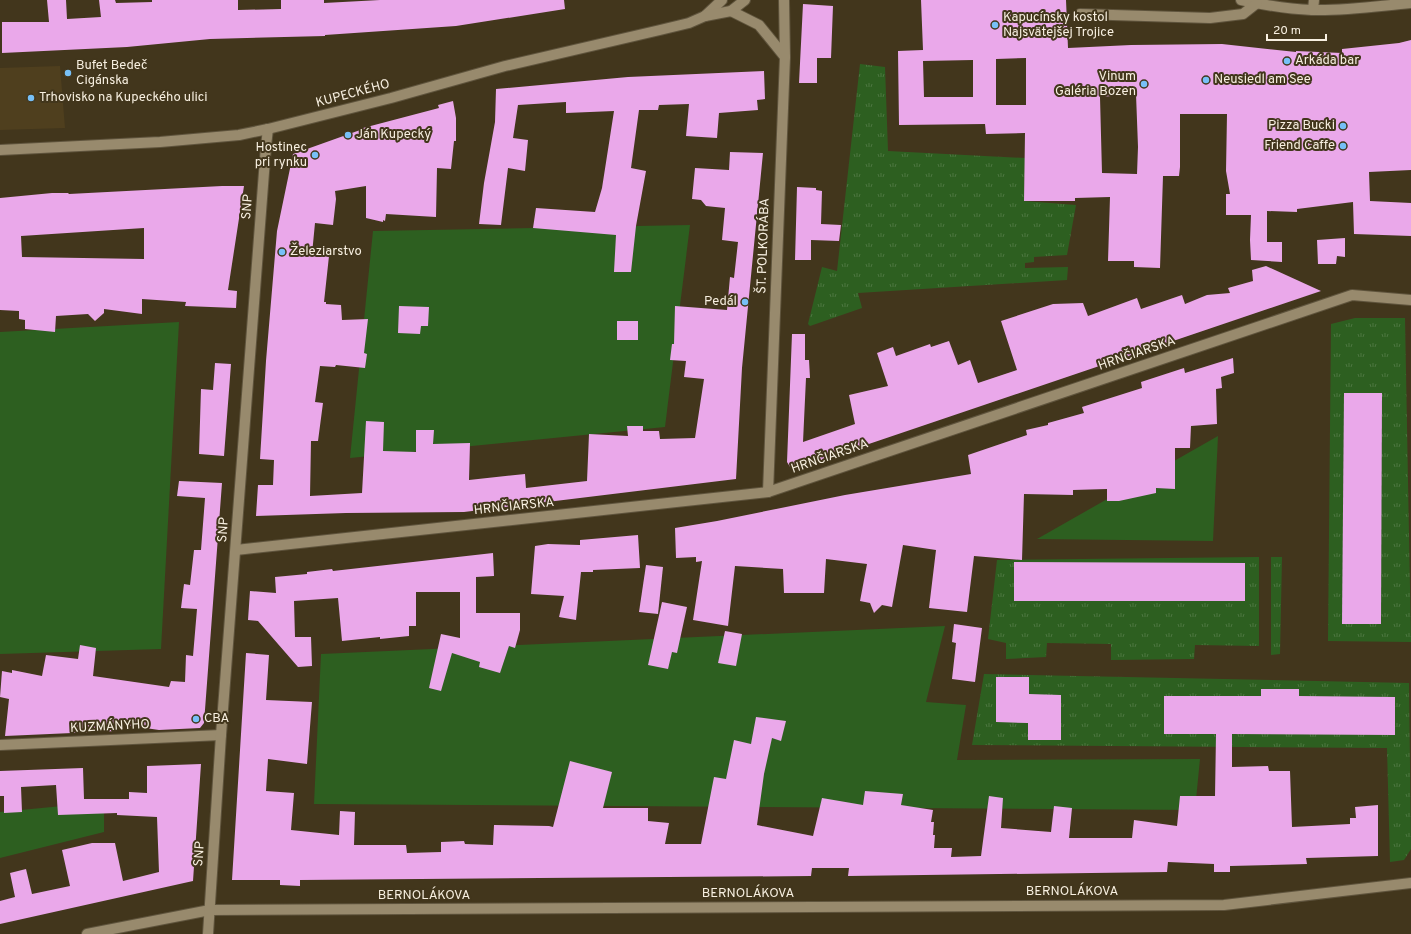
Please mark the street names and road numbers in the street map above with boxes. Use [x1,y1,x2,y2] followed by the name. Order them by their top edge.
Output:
[314,75,392,112] street label: KUPECKÉHO
[239,194,257,220] street label: SNP
[752,198,774,294] street label: ŠT. POLKORÁBA
[1096,331,1178,375] street label: HRNČIARSKA
[789,434,871,478] street label: HRNČIARSKA
[473,493,555,519] street label: HRNČIARSKA
[215,517,233,543] street label: SNP
[70,715,150,737] street label: KUZMÁNYHO
[191,841,209,867] street label: SNP
[1026,882,1118,900] street label: BERNOLÁKOVA
[702,884,794,902] street label: BERNOLÁKOVA
[378,886,470,904] street label: BERNOLÁKOVA

